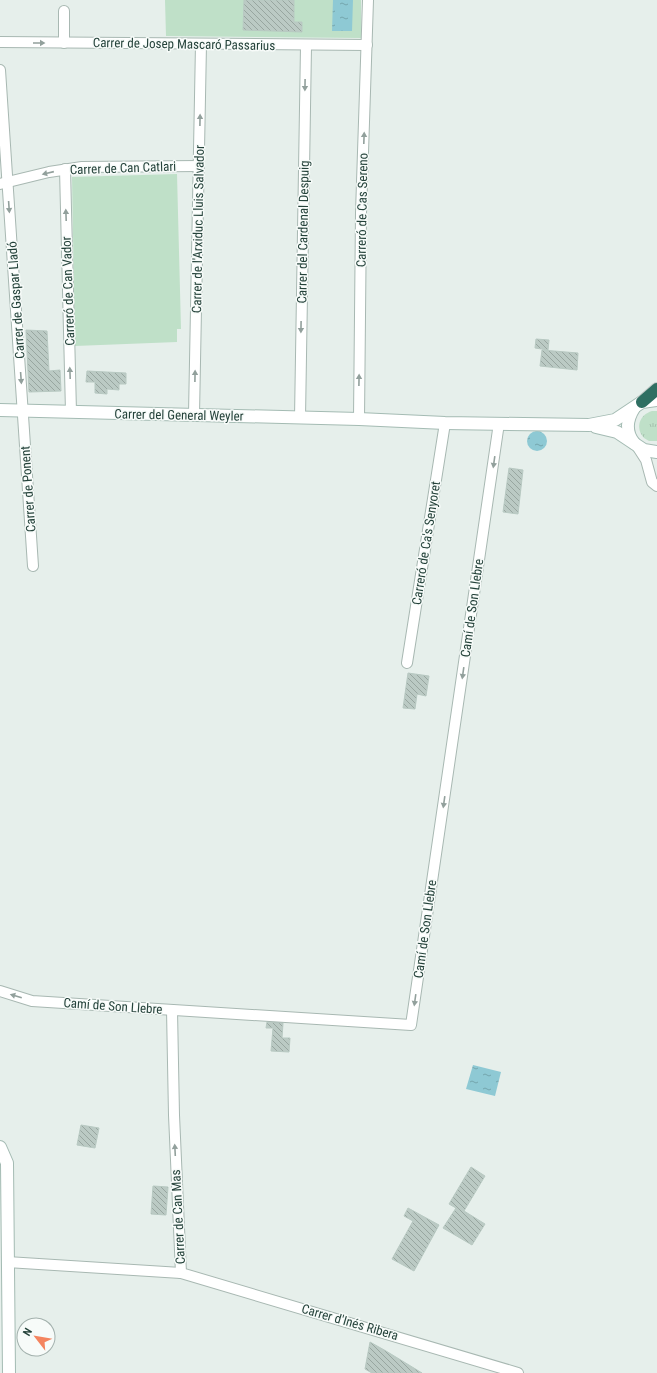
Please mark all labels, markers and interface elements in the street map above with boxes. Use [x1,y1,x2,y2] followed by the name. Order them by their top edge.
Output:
[93,35,275,53] street label: Carrer de Josep Mascaró Passarius
[33,40,46,46] one-way arrow
[302,79,308,92] one-way arrow
[197,113,203,126] one-way arrow
[361,131,367,144] one-way arrow
[189,145,207,313] street label: Carrer de l'Arxiduc Lluis Salvador
[354,153,370,267] street label: Carreró de Cas Sereno
[70,159,176,177] street label: Carrer de Can Catlari
[294,160,312,304] street label: Carrer del Cardenal Despuig
[42,170,54,176] one-way arrow
[6,201,13,213] one-way arrow
[63,208,69,221] one-way arrow
[59,236,77,346] street label: Carreró de Can Vador
[4,241,28,359] street label: Carrer de Gaspar Lladó
[298,321,304,334] one-way arrow
[67,367,74,379] one-way arrow
[192,369,198,382] one-way arrow
[17,372,24,384] one-way arrow
[356,373,362,386] one-way arrow
[114,406,244,424] street label: Carrer del General Weyler
[18,445,38,532] street label: Carrer de Ponent
[491,456,497,468] one-way arrow
[409,480,443,606] street label: Carreró de Ca's Senyoret
[458,558,486,658] street label: Camí de Son Llebre
[460,667,466,680] one-way arrow
[441,796,447,808] one-way arrow
[411,879,439,979] street label: Camí de Son Llebre
[10,993,22,999] one-way arrow
[412,994,418,1006] one-way arrow
[63,995,163,1017] street label: Camí de Son Llebre
[172,1144,179,1156] one-way arrow
[168,1169,188,1265] street label: Carrer de Can Mas
[300,1301,400,1343] street label: Carrer d'Inés Ribera
[16,1317,56,1357] north arrow
[21,1326,35,1338] text: N

